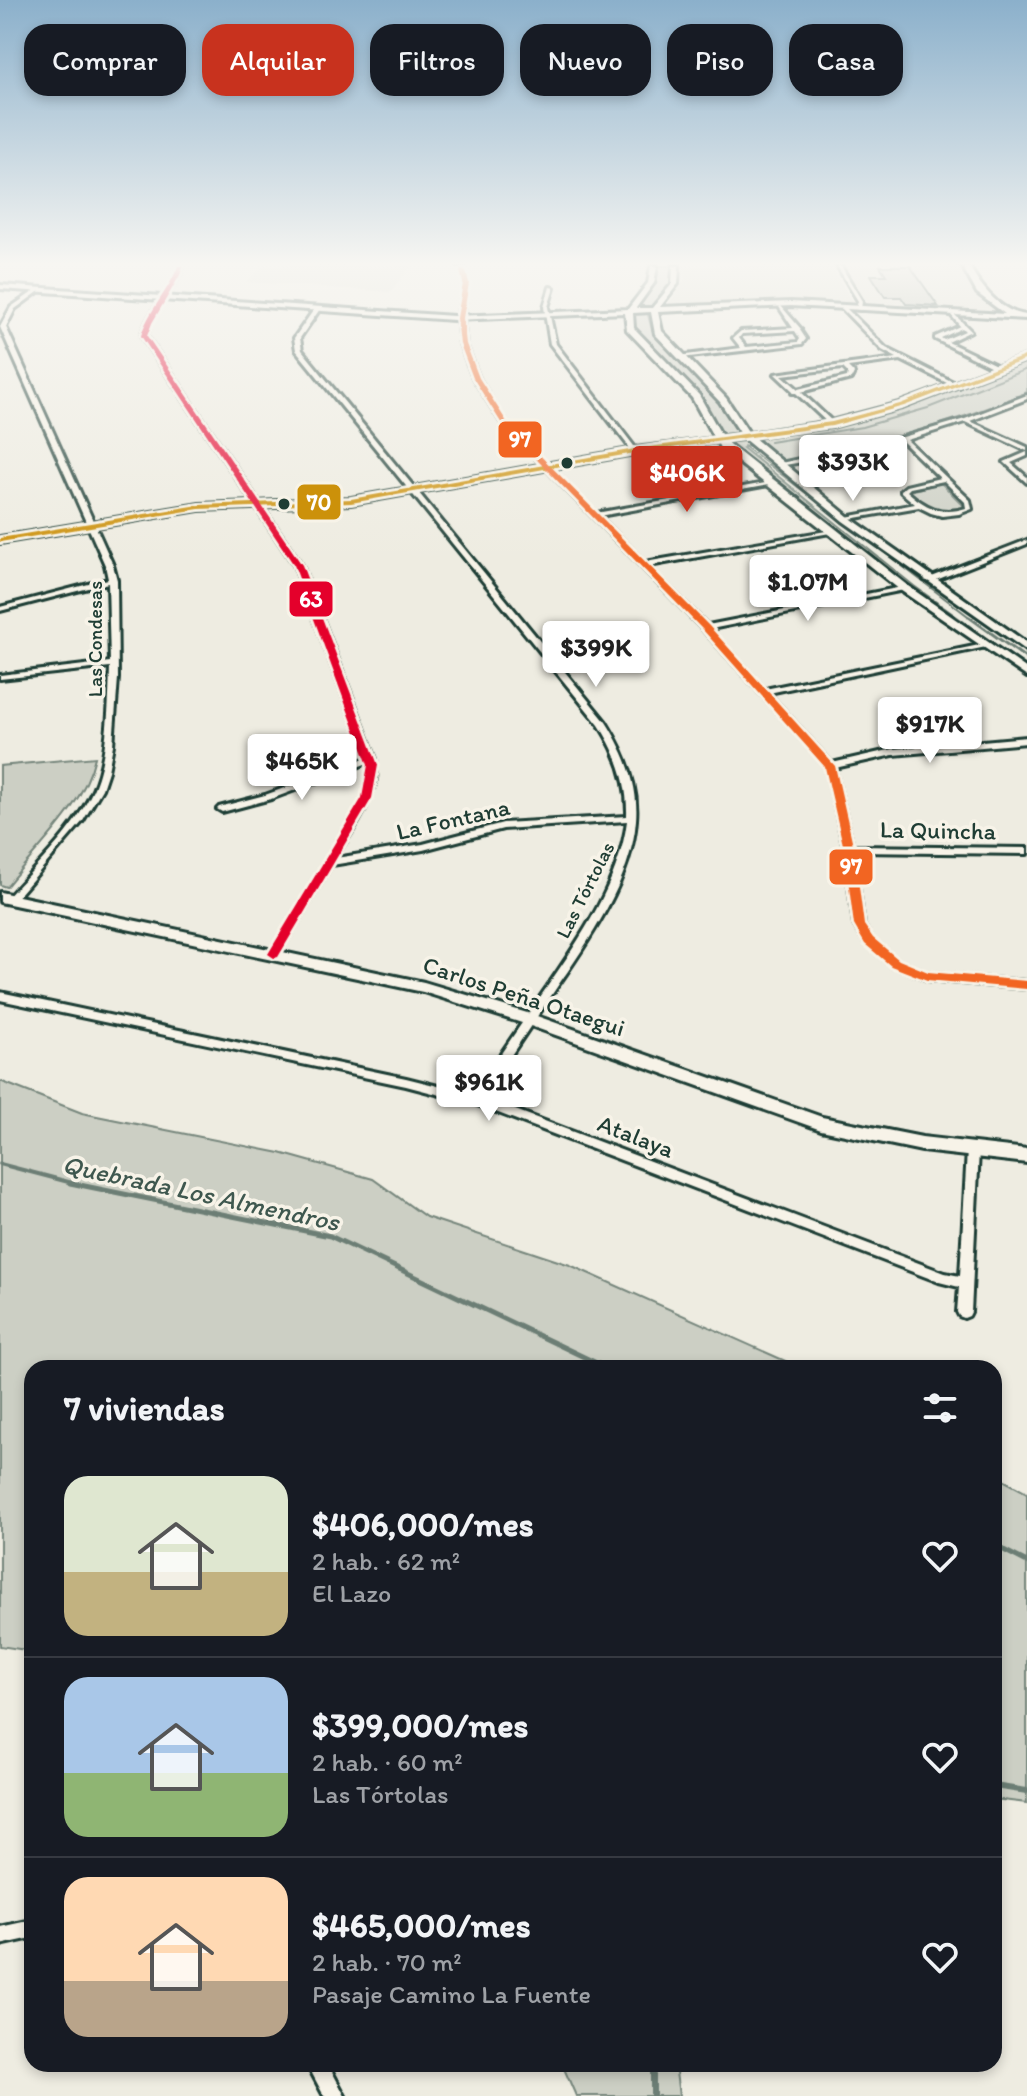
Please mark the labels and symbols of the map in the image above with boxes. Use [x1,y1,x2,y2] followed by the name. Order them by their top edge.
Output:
[497,420,543,459] line badge: 97
[509,426,531,453] text: 97
[797,435,909,503] pin: $393K
[631,446,743,514] pin: $406K
[559,455,575,471] unlabelled marker
[296,483,342,521] line badge: 70
[306,489,331,516] text: 70
[276,496,292,512] unlabelled marker
[743,555,873,623] pin: $1.07M
[288,580,334,618] line badge: 63
[83,581,107,697] street label: Las Condesas
[299,586,323,613] text: 63
[540,621,652,689] pin: $399K
[874,697,986,765] pin: $917K
[246,734,358,802] pin: $465K
[393,792,513,846] street label: La Fontana
[880,814,997,846] street label: La Quincha
[550,838,620,942] street label: Las Tórtolas
[828,848,874,886] line badge: 97
[840,853,862,880] text: 97
[419,950,629,1042] street label: Carlos Peña Otaegui
[433,1055,545,1123] pin: $961K
[594,1108,679,1164] street label: Atalaya
[60,1148,344,1238] water label: Quebrada Los Almendros

